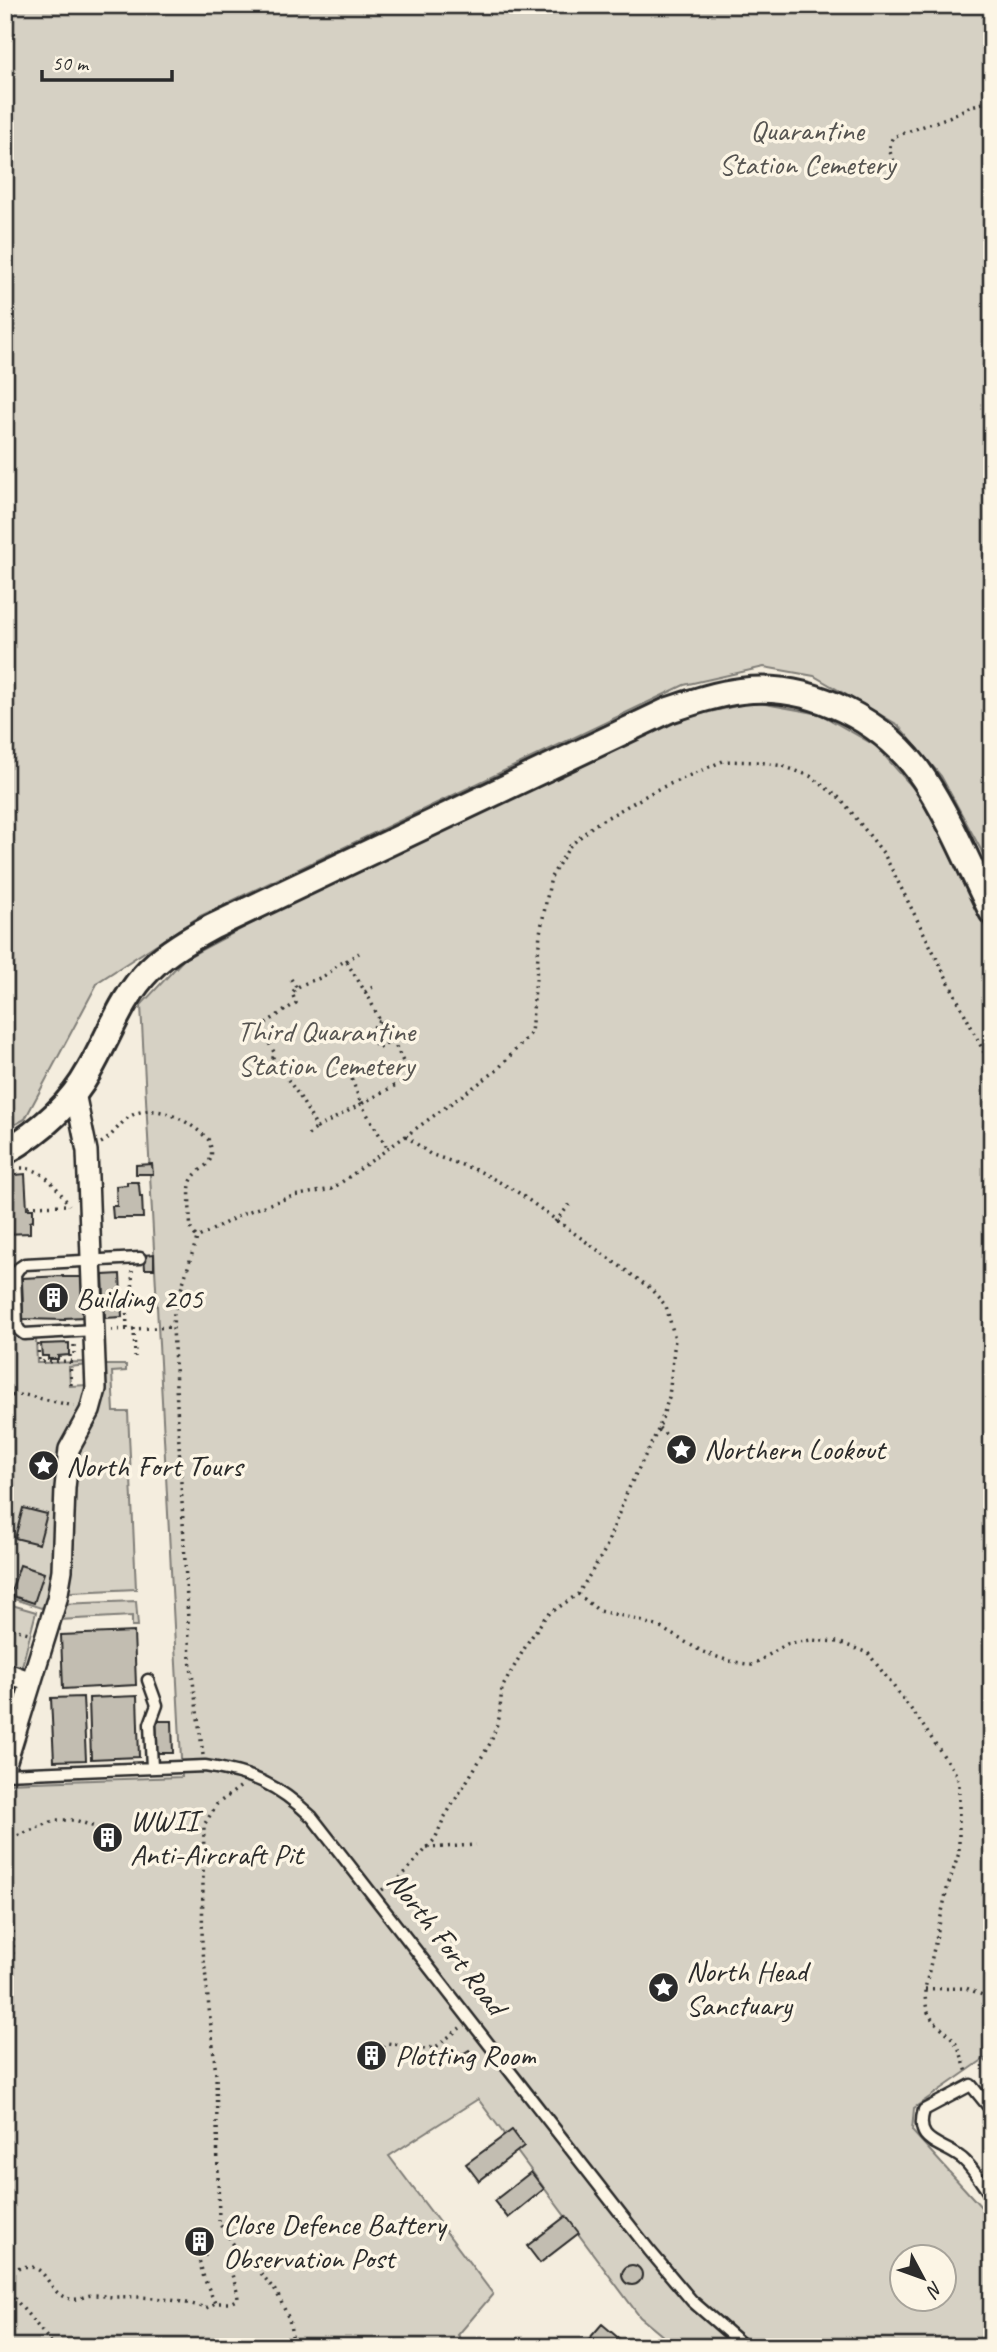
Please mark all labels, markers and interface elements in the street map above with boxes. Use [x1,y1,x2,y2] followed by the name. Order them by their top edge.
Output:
[42,38,172,82] scale bar
[52,50,90,76] text: 50 m
[719,111,898,183] park label: Quarantine Station Cemetery
[237,1012,417,1084] park label: Third Quarantine Station Cemetery
[76,1279,204,1317] place label: Building 205
[36,1281,70,1315] building icon: Building 205
[704,1430,888,1468] place label: Northern Lookout
[664,1432,698,1466] place icon: Northern Lookout
[66,1447,245,1485] place label: North Fort Tours
[26,1449,60,1483] place icon: North Fort Tours
[130,1801,306,1873] place label: WWII Anti-Aircraft Pit
[90,1820,124,1854] building icon: WWII Anti-Aircraft Pit
[379,1863,518,2026] street label: North Fort Road
[686,1952,811,2024] place label: North Head Sanctuary
[646,1971,680,2005] place icon: North Head Sanctuary
[395,2036,537,2074] place label: Plotting Room
[355,2038,389,2072] building icon: Plotting Room
[223,2205,448,2277] place label: Close Defence Battery Observation Post
[183,2224,217,2258] building icon: Close Defence Battery Observation Post
[888,2244,958,2314] north arrow
[920,2276,948,2303] text: N

